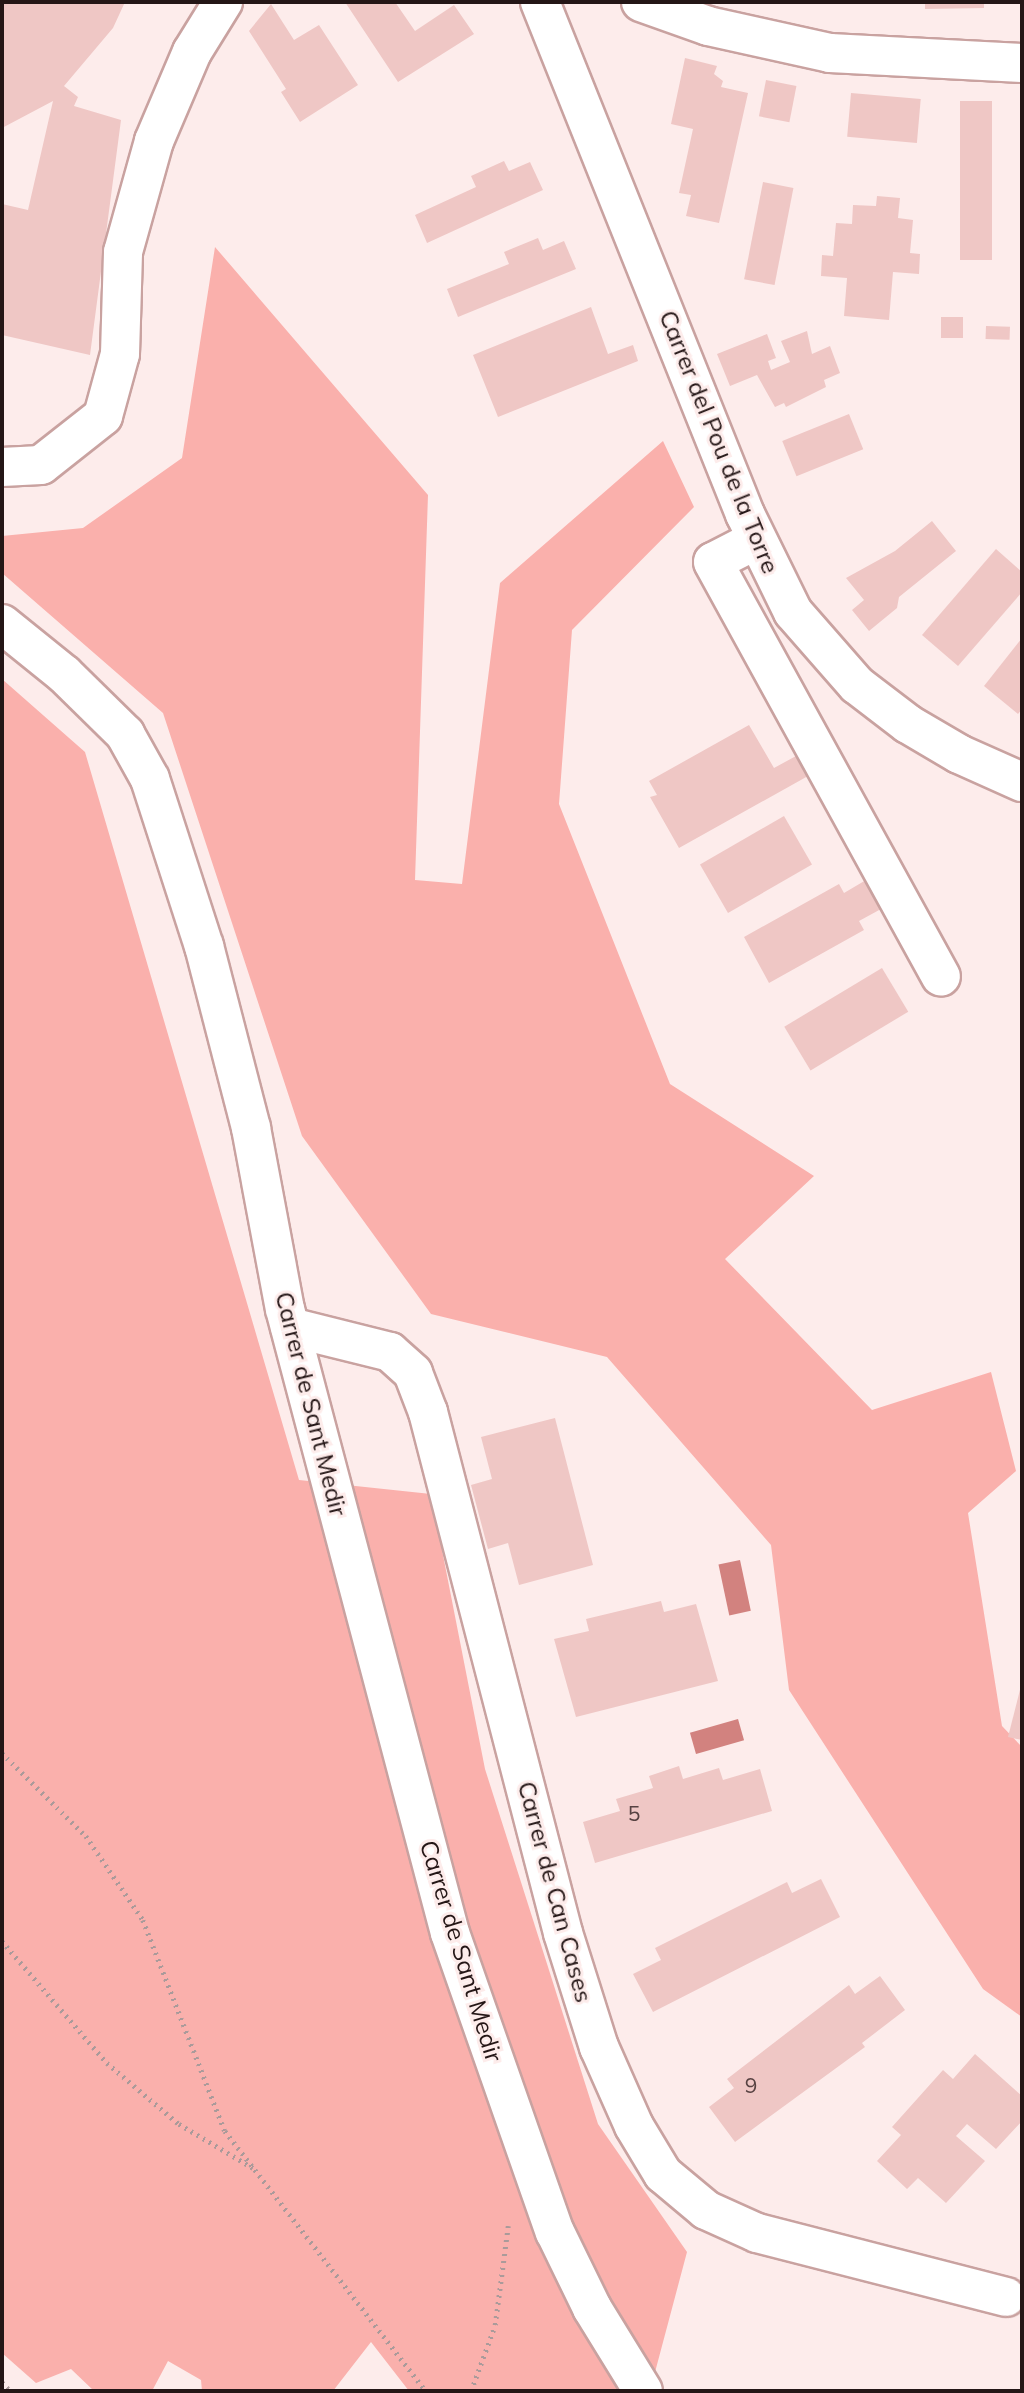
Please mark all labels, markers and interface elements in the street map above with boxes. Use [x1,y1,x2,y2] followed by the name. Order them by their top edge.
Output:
[653,306,785,578] street label: Carrer del Pou de la Torre
[269,1289,353,1519] street label: Carrer de Sant Medir
[512,1778,598,2006] street label: Carrer de Can Cases
[628,1800,640,1826] house number: 5
[414,1837,508,2065] street label: Carrer de Sant Medir
[745,2072,757,2098] house number: 9

